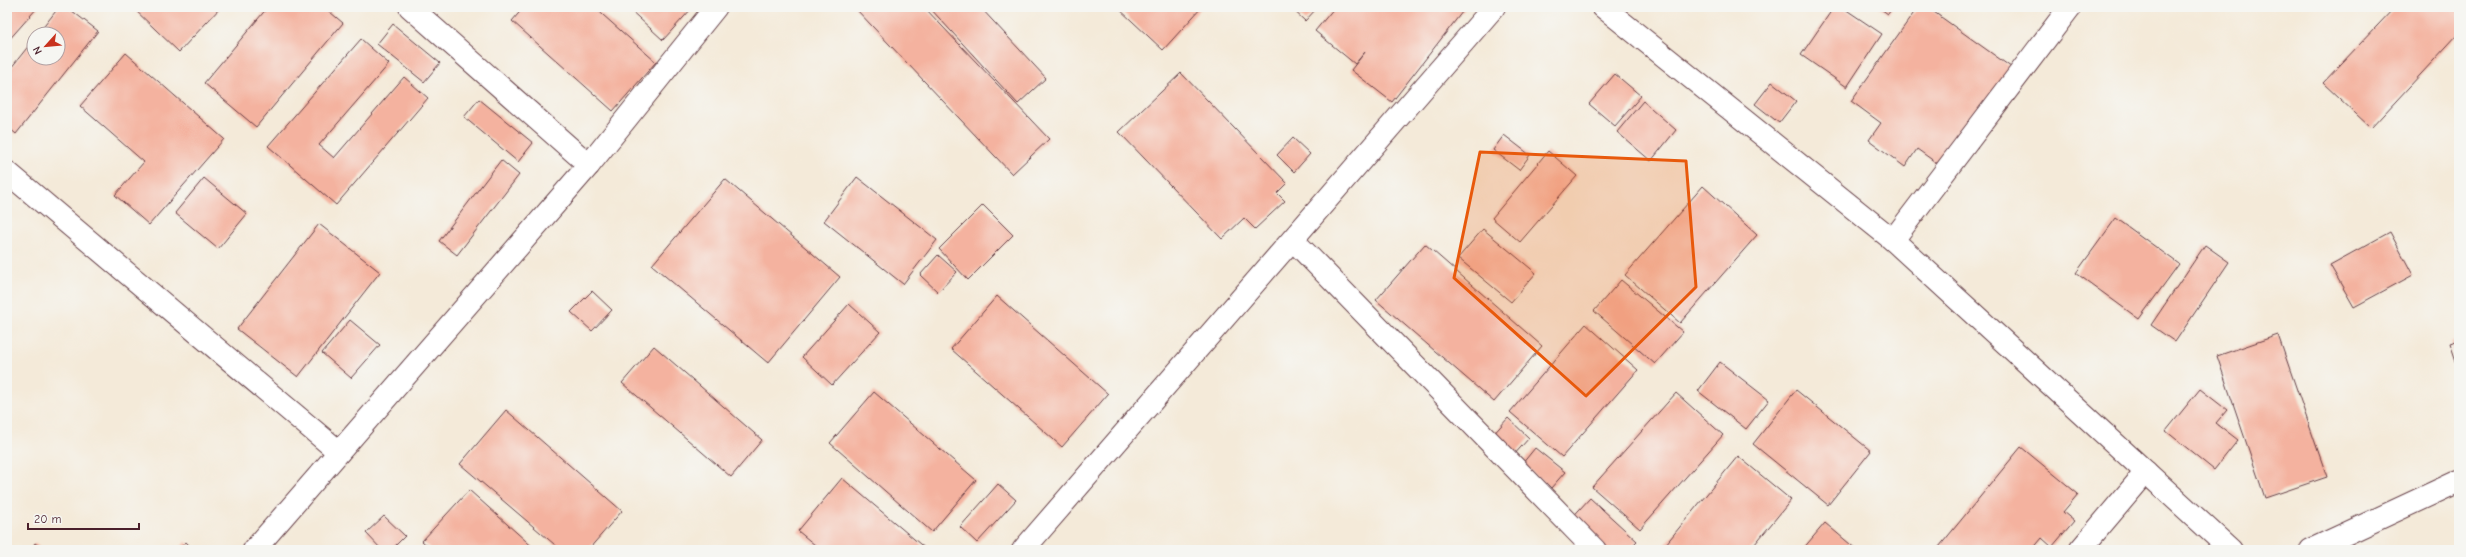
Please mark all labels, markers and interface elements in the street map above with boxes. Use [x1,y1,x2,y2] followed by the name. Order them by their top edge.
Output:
[26,26,66,66] north arrow
[30,44,45,56] text: N
[28,505,139,531] scale bar
[34,512,62,526] text: 20 m

